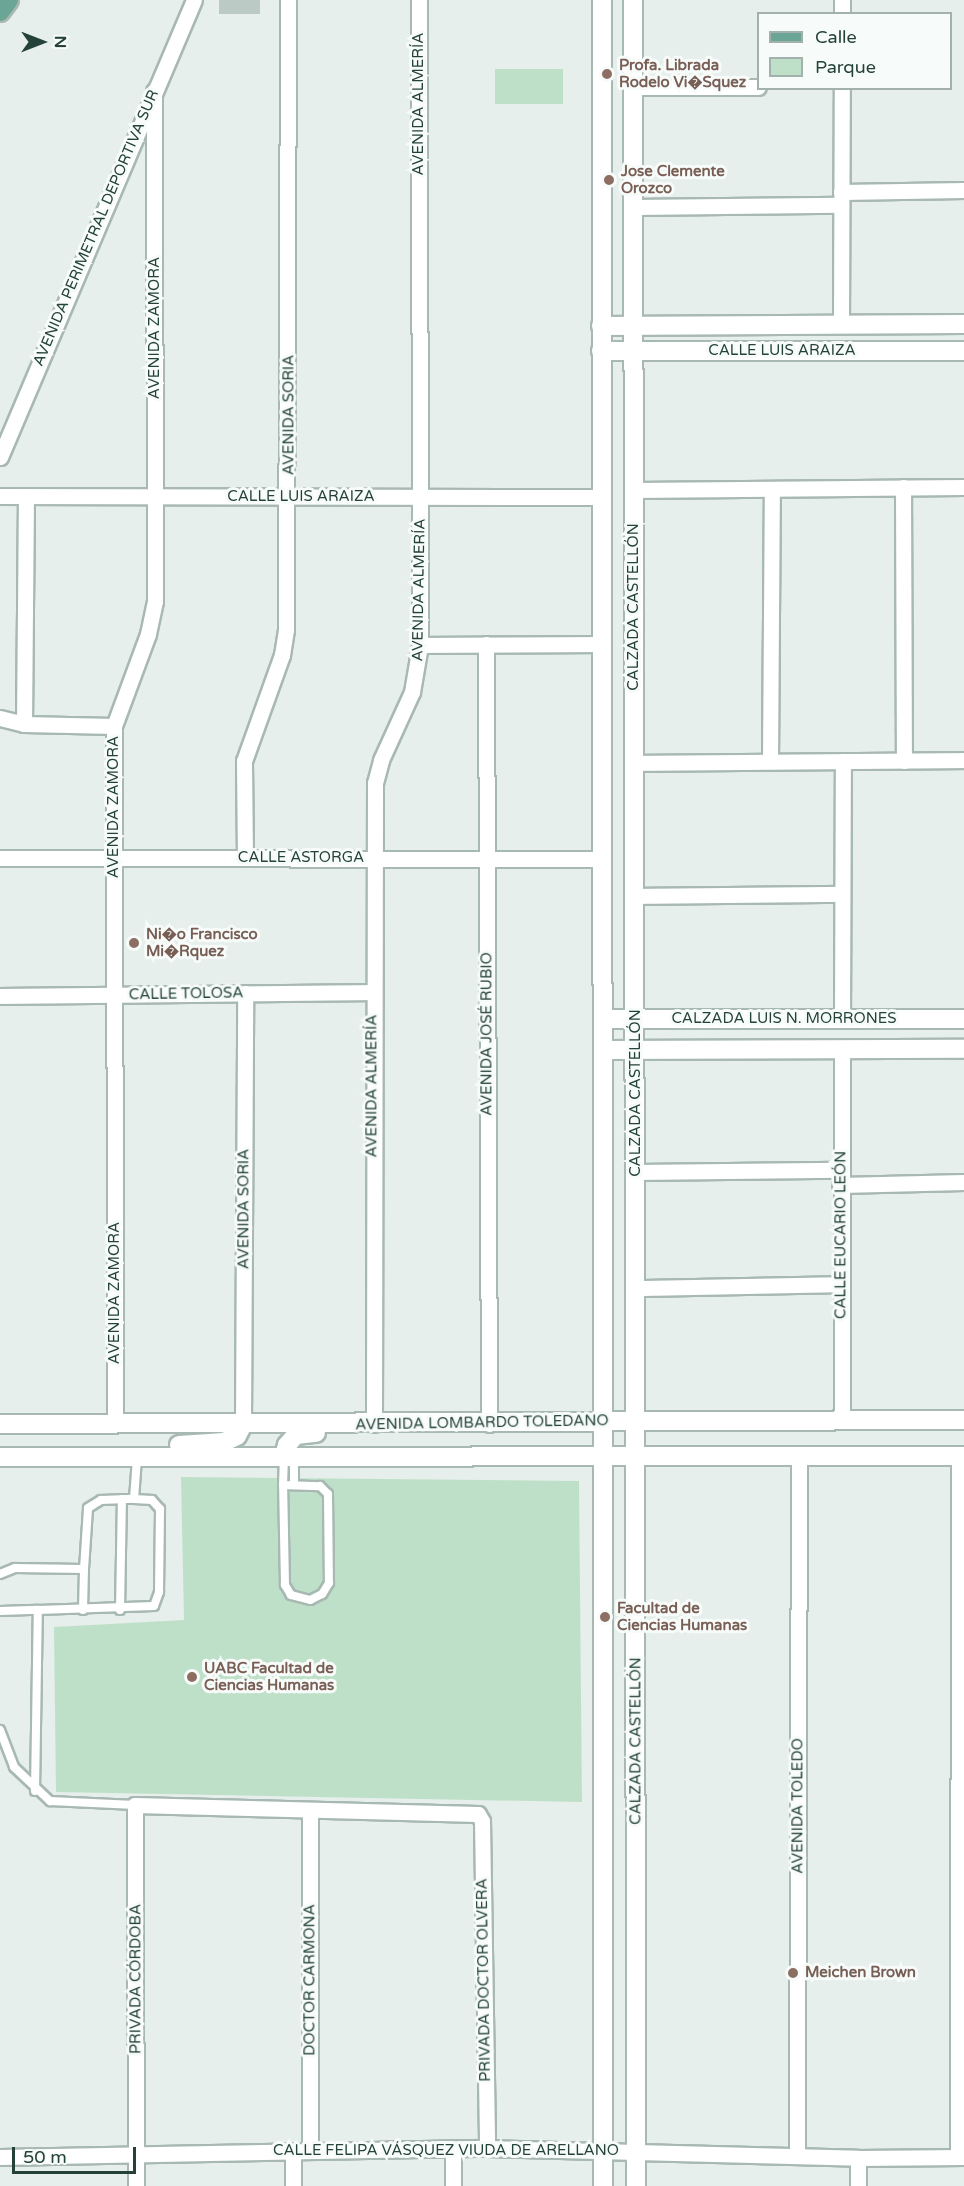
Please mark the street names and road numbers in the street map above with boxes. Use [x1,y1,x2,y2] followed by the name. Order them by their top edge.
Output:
[410,33,428,175] street label: AVENIDA ALMERÍA
[29,87,163,369] street label: AVENIDA PERIMETRAL DEPORTIVA SUR
[146,257,164,399] street label: AVENIDA ZAMORA
[708,342,856,360] street label: CALLE LUIS ARAIZA
[280,355,298,475] street label: AVENIDA SORIA
[227,488,375,506] street label: CALLE LUIS ARAIZA
[409,518,429,662] street label: AVENIDA ALMERÍA
[625,523,643,691] street label: CALZADA CASTELLÓN
[105,736,123,878] street label: AVENIDA ZAMORA
[238,849,364,867] street label: CALLE ASTORGA
[478,952,496,1116] street label: AVENIDA JOSÉ RUBIO
[129,984,243,1004] street label: CALLE TOLOSA
[627,1009,645,1177] street label: CALZADA CASTELLÓN
[671,1010,897,1028] street label: CALZADA LUIS N. MORRONES
[363,1015,381,1157] street label: AVENIDA ALMERÍA
[235,1149,253,1269] street label: AVENIDA SORIA
[832,1151,850,1319] street label: CALLE EUCARIO LEÓN
[106,1222,124,1364] street label: AVENIDA ZAMORA
[355,1412,609,1434] street label: AVENIDA LOMBARDO TOLEDANO
[627,1657,645,1825] street label: CALZADA CASTELLÓN
[789,1738,807,1874] street label: AVENIDA TOLEDO
[473,1878,495,2082] street label: PRIVADA DOCTOR OLVERA
[127,1904,145,2054] street label: PRIVADA CÓRDOBA
[301,1904,319,2056] street label: DOCTOR CARMONA
[273,2142,619,2160] street label: CALLE FELIPA VÁSQUEZ VIUDA DE ARELLANO

